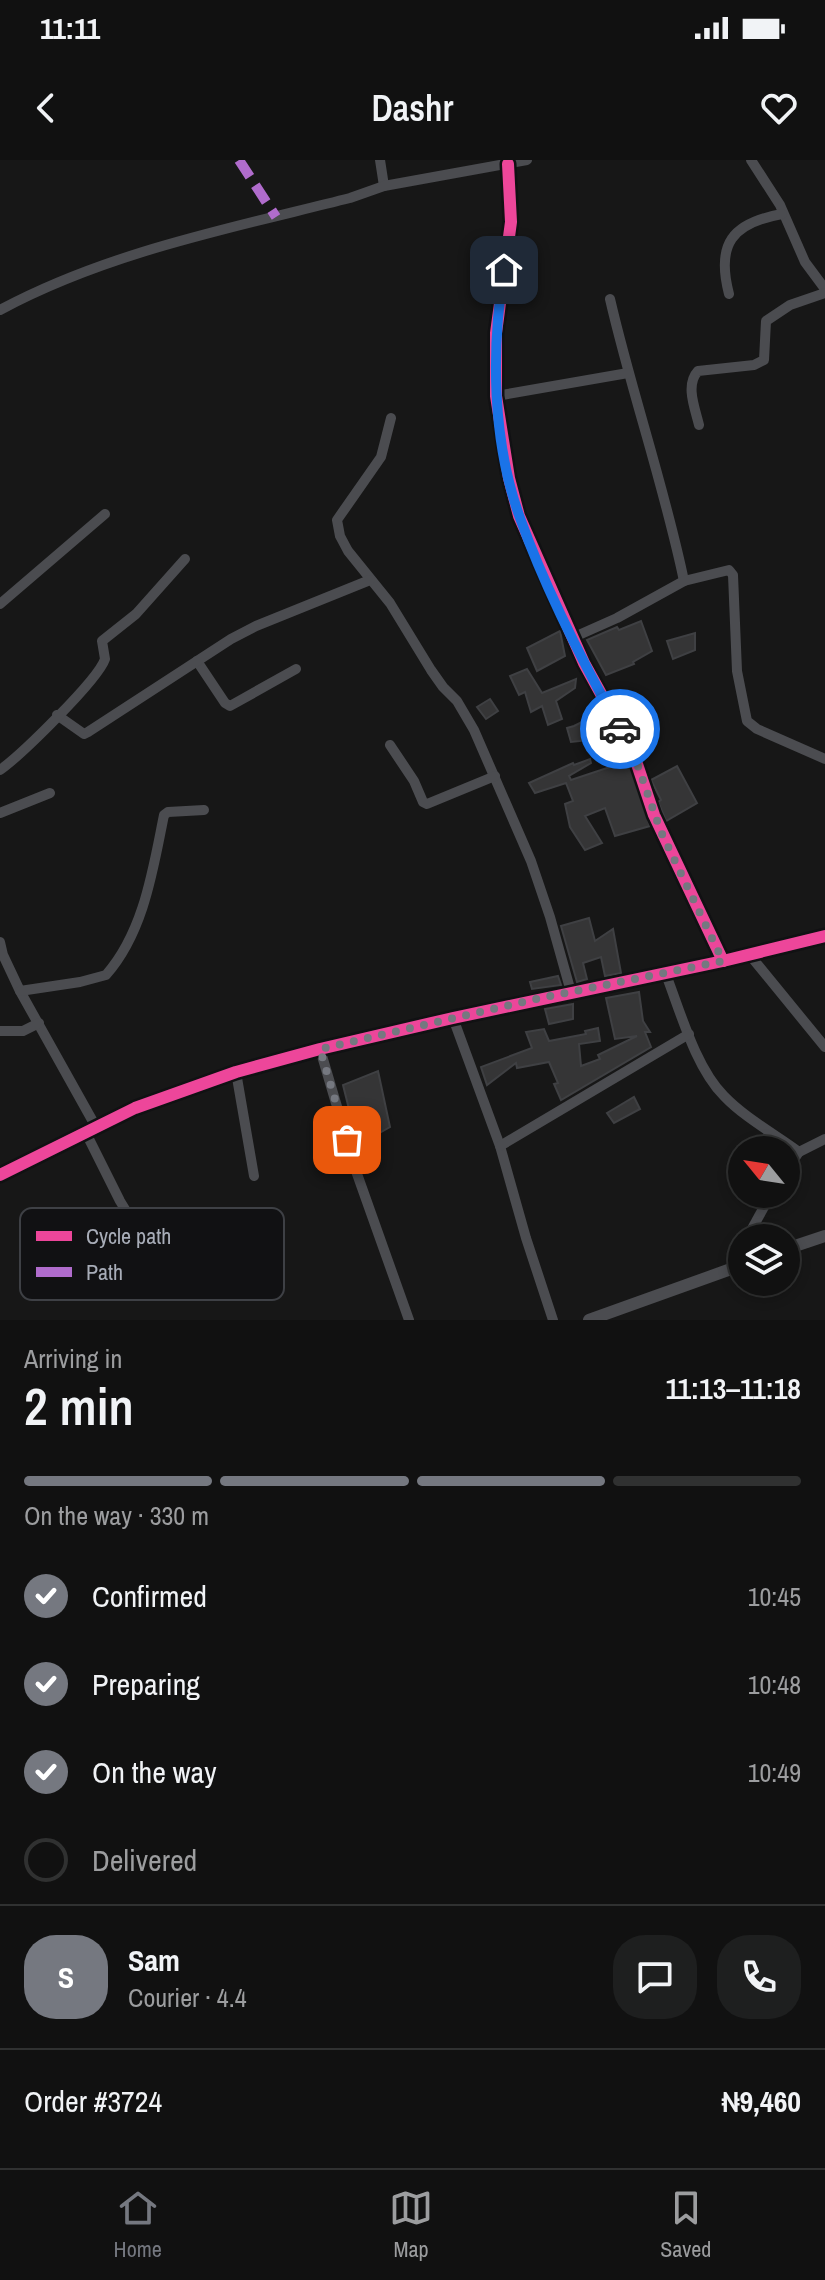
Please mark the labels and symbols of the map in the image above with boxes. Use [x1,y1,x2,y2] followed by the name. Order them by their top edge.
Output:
[470,236,538,304] pin
[580,689,660,769] courier
[313,1106,381,1174] pin
[728,1136,800,1208] north arrow
[20,1208,284,1300] legend
[86,1221,171,1251] text: Cycle path
[86,1257,123,1287] text: Path

